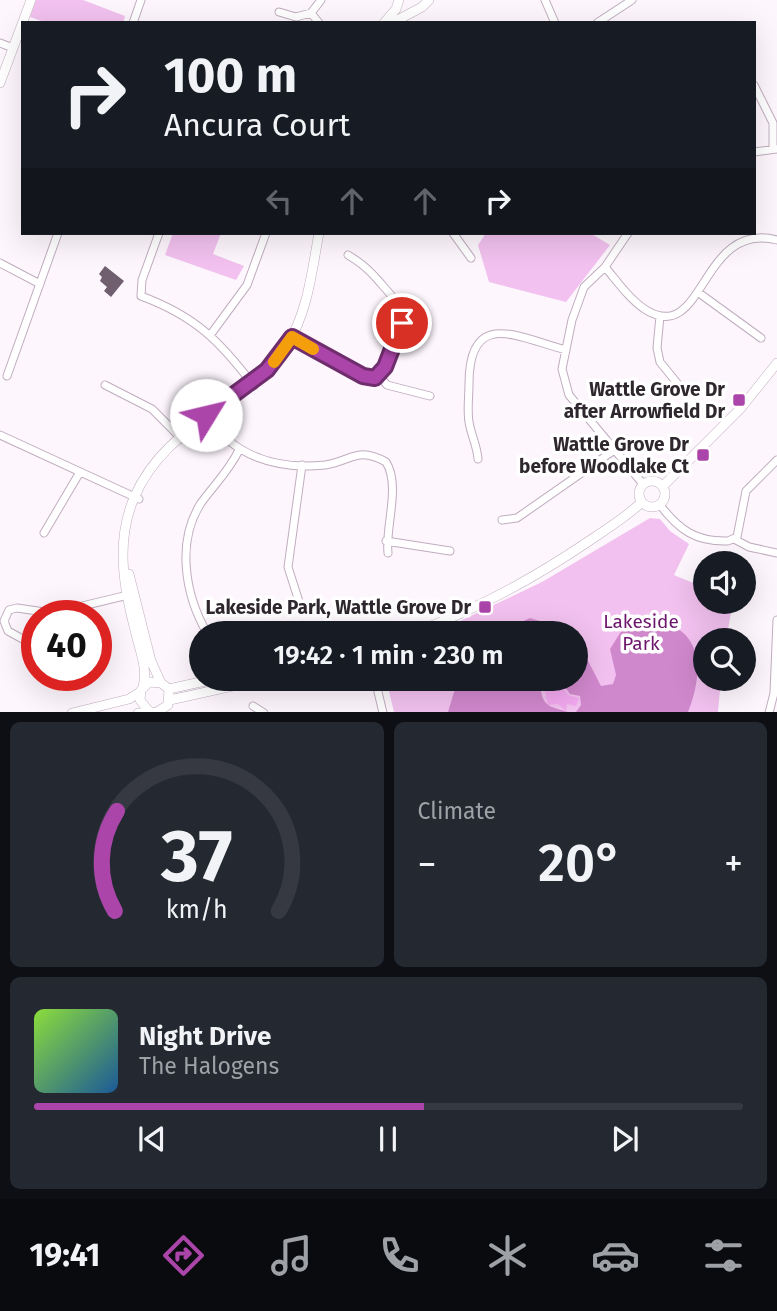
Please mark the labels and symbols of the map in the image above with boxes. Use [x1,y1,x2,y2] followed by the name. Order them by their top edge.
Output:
[372,293,432,353] pin
[169,378,243,452] position arrow
[564,378,725,423] place label: Wattle Grove Dr after Arrowfield Dr
[731,392,747,408] marker: Wattle Grove Dr after Arrowfield Dr
[519,433,690,478] place label: Wattle Grove Dr before Woodlake Ct
[695,447,711,463] marker: Wattle Grove Dr before Woodlake Ct
[205,596,471,619] place label: Lakeside Park, Wattle Grove Dr
[477,599,493,615] marker: Lakeside Park, Wattle Grove Dr
[21,600,112,691] speed limit sign: 40
[603,610,679,655] park label: Lakeside Park

